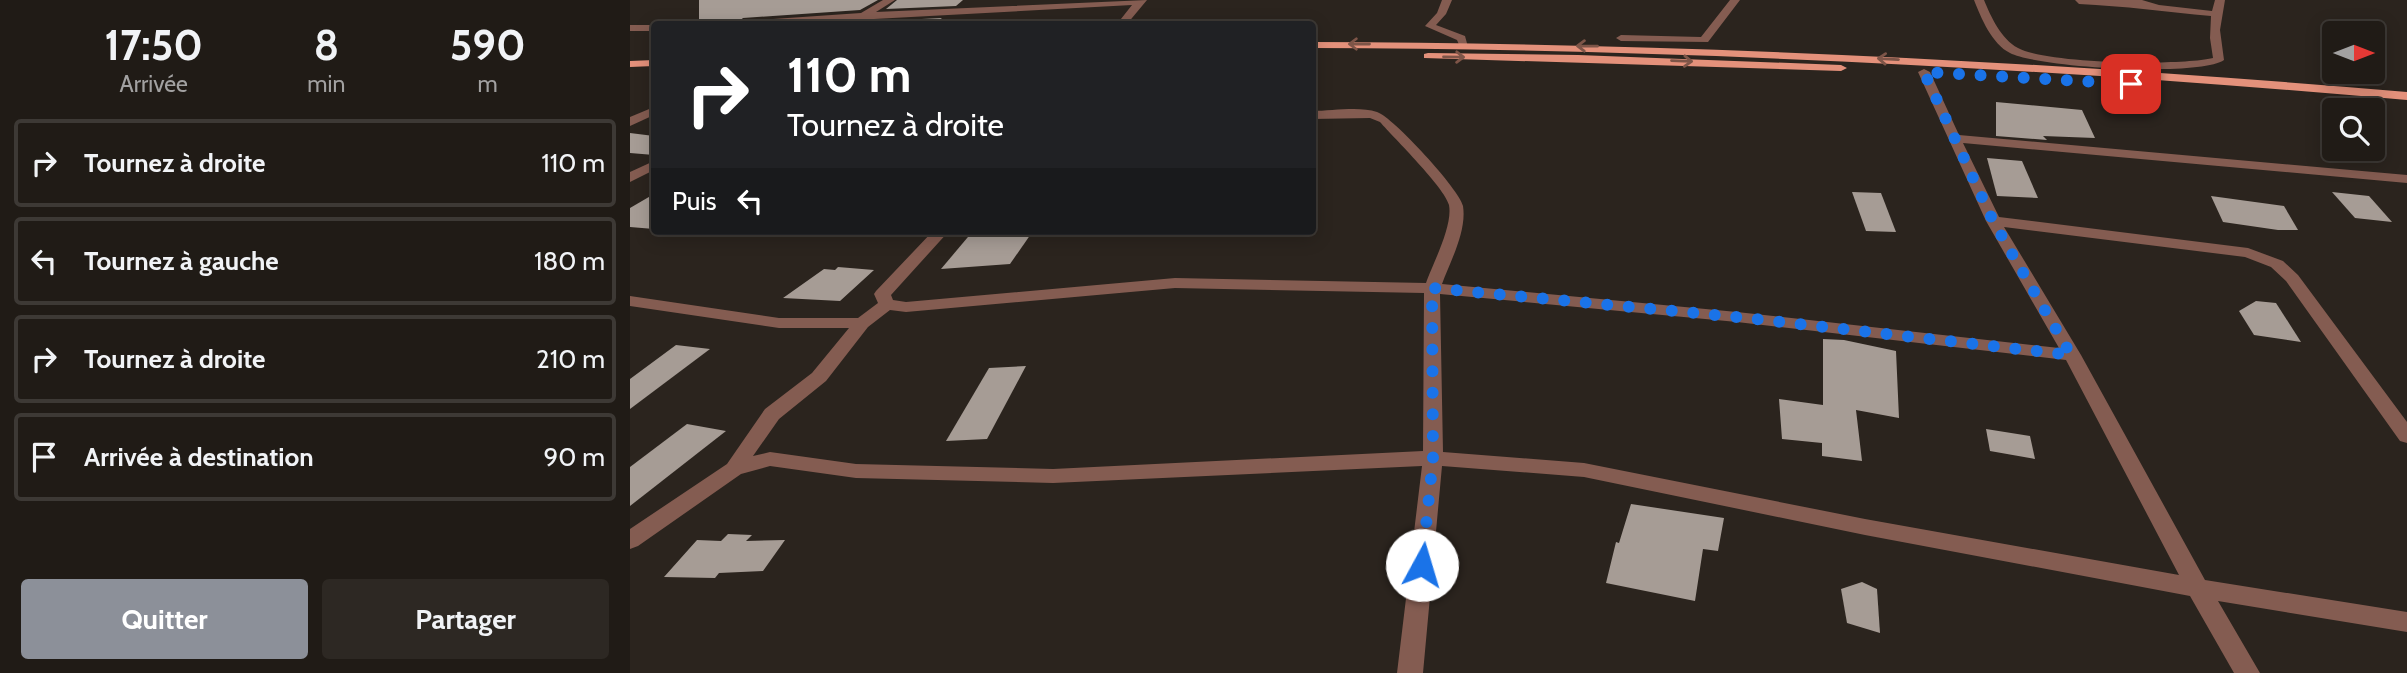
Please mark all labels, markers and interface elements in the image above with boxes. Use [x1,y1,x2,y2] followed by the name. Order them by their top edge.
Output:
[104,19,203,71] text: 17:50
[314,19,339,71] text: 8
[450,19,526,71] text: 590
[2322,21,2385,84] north arrow
[2322,21,2385,161] map controls
[1348,37,1371,51] one-way arrow
[1576,39,1599,53] one-way arrow
[787,45,911,104] text: 110 m
[672,49,763,140] icon: right
[1442,50,1465,64] one-way arrow
[1876,52,1899,65] one-way arrow
[2101,54,2161,114] pin
[1670,55,1693,68] one-way arrow
[2112,65,2150,103] icon: arrive
[120,70,188,98] text: Arrivée
[307,70,345,98] text: min
[478,70,498,98] text: m
[2322,98,2385,161] button: search
[787,105,1004,144] text: Tournez à droite
[25,144,63,182] icon: right
[84,147,266,179] text: Tournez à droite
[541,147,605,179] text: 110 m
[731,182,769,220] icon: left
[672,185,717,217] text: Puis
[25,242,63,280] icon: left
[84,245,279,277] text: Tournez à gauche
[534,245,605,277] text: 180 m
[25,340,63,378] icon: right
[84,343,266,375] text: Tournez à droite
[536,343,605,375] text: 210 m
[25,438,63,476] icon: arrive
[84,441,314,473] text: Arrivée à destination
[543,441,605,473] text: 90 m
[1385,528,1459,602] position arrow
[21,579,308,659] button: Quitter
[322,579,609,659] button: Partager

